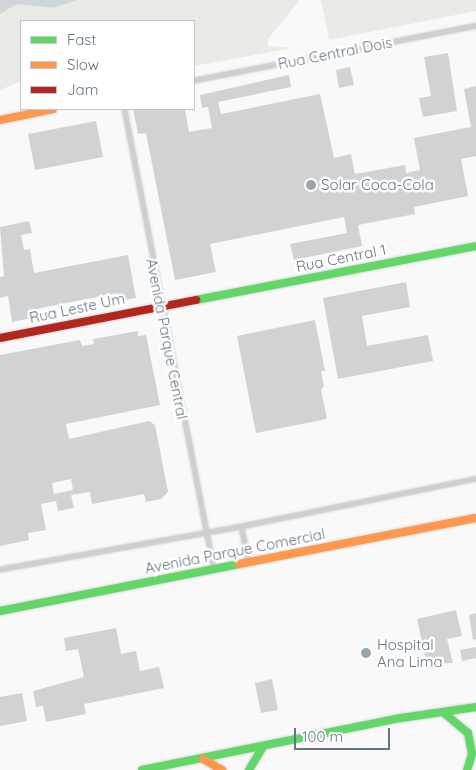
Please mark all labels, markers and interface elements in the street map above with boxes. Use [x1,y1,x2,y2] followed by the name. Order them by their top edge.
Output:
[20,20,195,110] legend
[67,30,96,49] text: Fast
[276,33,394,73] street label: Rua Central Dois
[67,55,99,74] text: Slow
[67,80,98,99] text: Jam
[321,176,434,194] place label: Solar Coca-Cola
[305,179,317,191] marker: Solar Coca-Cola
[294,240,388,276] street label: Rua Central 1
[143,257,191,421] street label: Avenida Parque Central
[28,289,126,327] street label: Rua Leste Um
[143,525,327,577] street label: Avenida Parque Comercial
[377,635,443,670] place label: Hospital Ana Lima
[359,646,373,660] marker: Hospital Ana Lima
[296,718,392,750] scale bar
[302,727,343,746] text: 100 m

